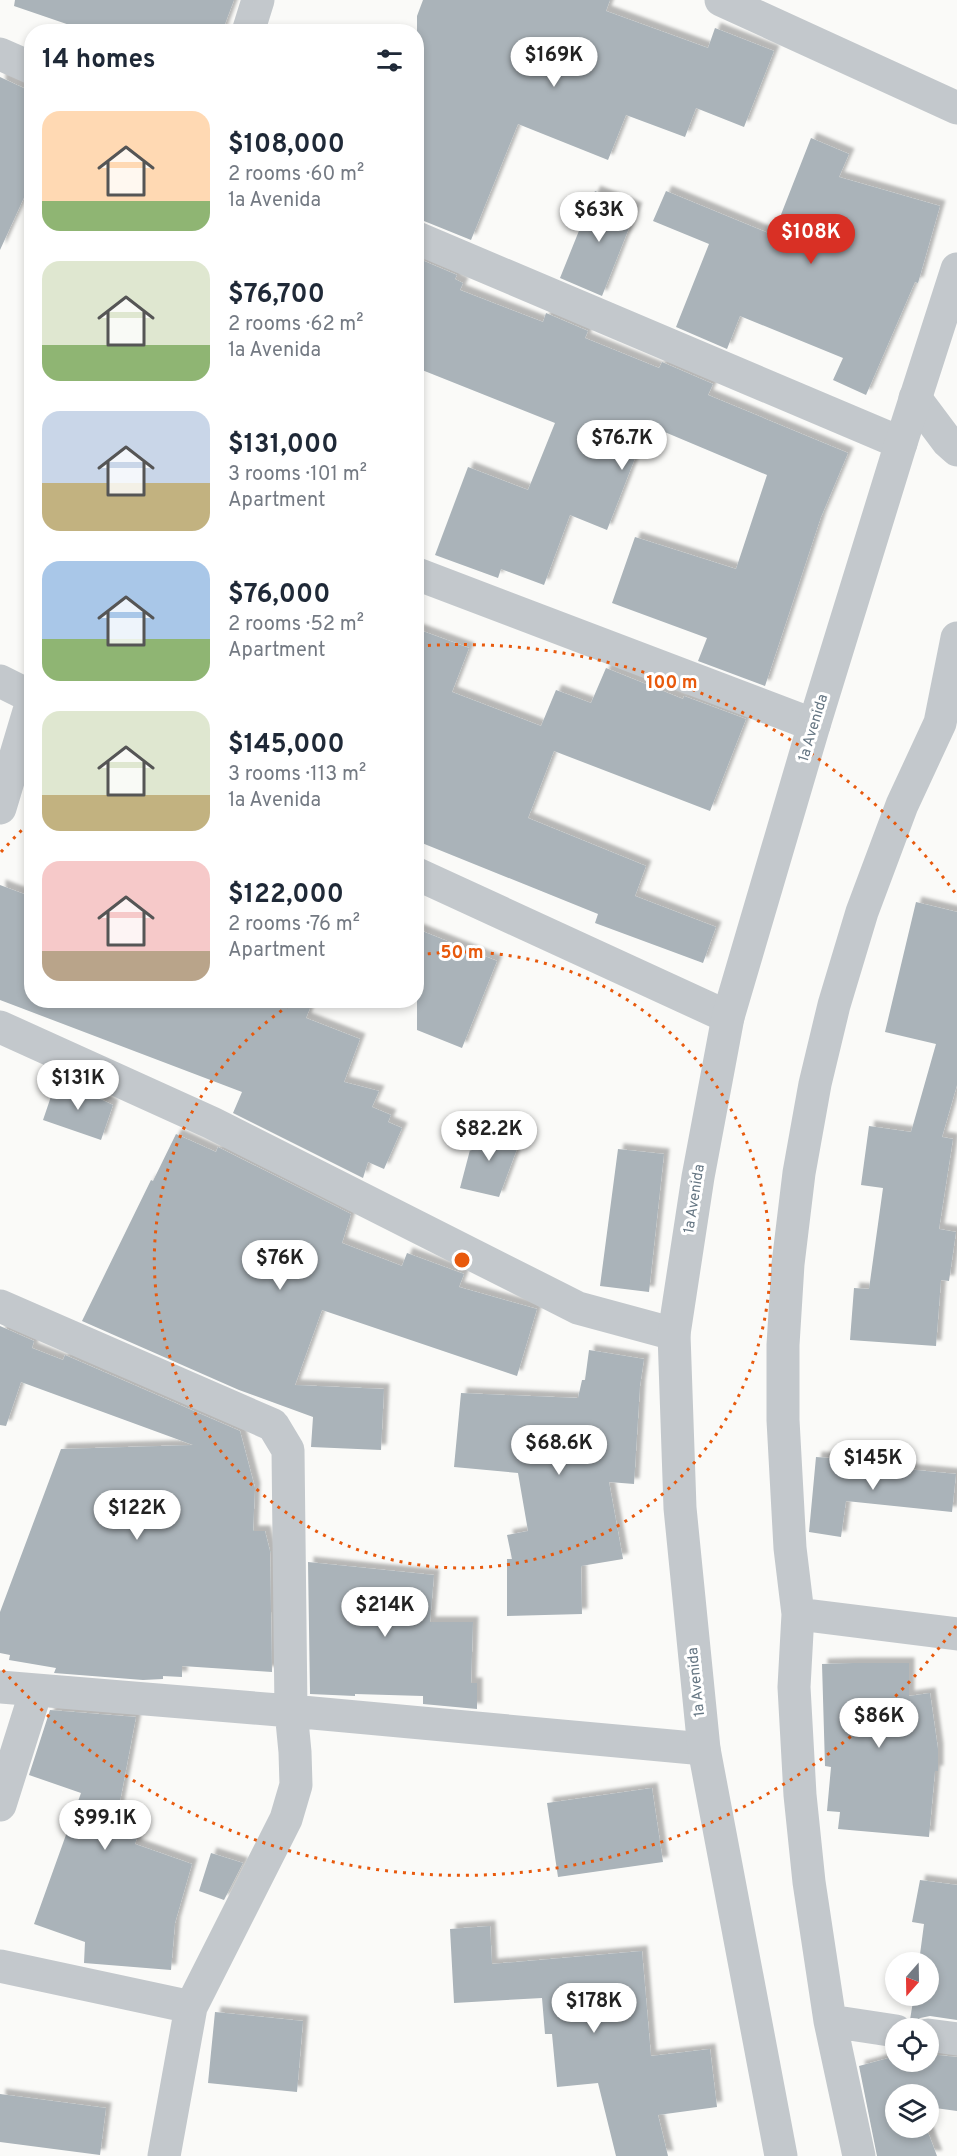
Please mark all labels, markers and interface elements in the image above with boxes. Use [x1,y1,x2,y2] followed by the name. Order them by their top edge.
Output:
[512,37,596,88] pin: $169K
[525,43,583,69] text: $169K
[42,44,156,77] text: 14 homes
[373,44,406,77] icon: filters
[228,129,345,162] text: $108,000
[90,135,162,207] icon: home
[228,162,364,188] text: 2 rooms · 60 m²
[228,188,321,214] text: 1a Avenida
[563,192,635,243] pin: $63K
[574,198,624,224] text: $63K
[769,214,853,265] pin: $108K
[781,220,841,246] text: $108K
[228,279,325,312] text: $76,700
[90,285,162,357] icon: home
[228,312,364,338] text: 2 rooms · 62 m²
[228,338,321,364] text: 1a Avenida
[573,420,671,471] pin: $76.7K
[591,426,653,452] text: $76.7K
[228,429,338,462] text: $131,000
[90,435,162,507] icon: home
[228,462,367,488] text: 3 rooms · 101 m²
[228,488,326,514] text: Apartment
[228,579,330,612] text: $76,000
[90,585,162,657] icon: home
[228,612,364,638] text: 2 rooms · 52 m²
[228,638,326,664] text: Apartment
[646,672,698,695] text: 100 m
[795,692,833,764] street label: 1a Avenida
[228,729,345,762] text: $145,000
[90,735,162,807] icon: home
[228,762,366,788] text: 3 rooms · 113 m²
[228,788,321,814] text: 1a Avenida
[228,879,344,912] text: $122,000
[90,885,162,957] icon: home
[228,912,360,938] text: 2 rooms · 76 m²
[228,938,326,964] text: Apartment
[440,942,484,965] text: 50 m
[36,1060,120,1111] pin: $131K
[51,1066,105,1092] text: $131K
[440,1111,538,1162] pin: $82.2K
[455,1117,523,1143] text: $82.2K
[680,1163,710,1235] street label: 1a Avenida
[244,1240,316,1291] pin: $76K
[256,1246,304,1272] text: $76K
[452,1250,472,1270] centre of rings
[510,1425,608,1476] pin: $68.6K
[525,1431,593,1457] text: $68.6K
[831,1440,915,1491] pin: $145K
[843,1446,903,1472] text: $145K
[95,1490,179,1541] pin: $122K
[108,1496,166,1522] text: $122K
[343,1587,427,1638] pin: $214K
[355,1593,415,1619] text: $214K
[684,1646,710,1718] street label: 1a Avenida
[843,1698,915,1749] pin: $86K
[853,1704,905,1730] text: $86K
[56,1800,154,1851] pin: $99.1K
[73,1806,137,1832] text: $99.1K
[885,1952,939,2006] north arrow
[885,1952,939,2138] map controls
[552,1983,636,2034] pin: $178K
[566,1989,622,2015] text: $178K
[885,2018,939,2072] button: locate
[885,2084,939,2138] button: layers

